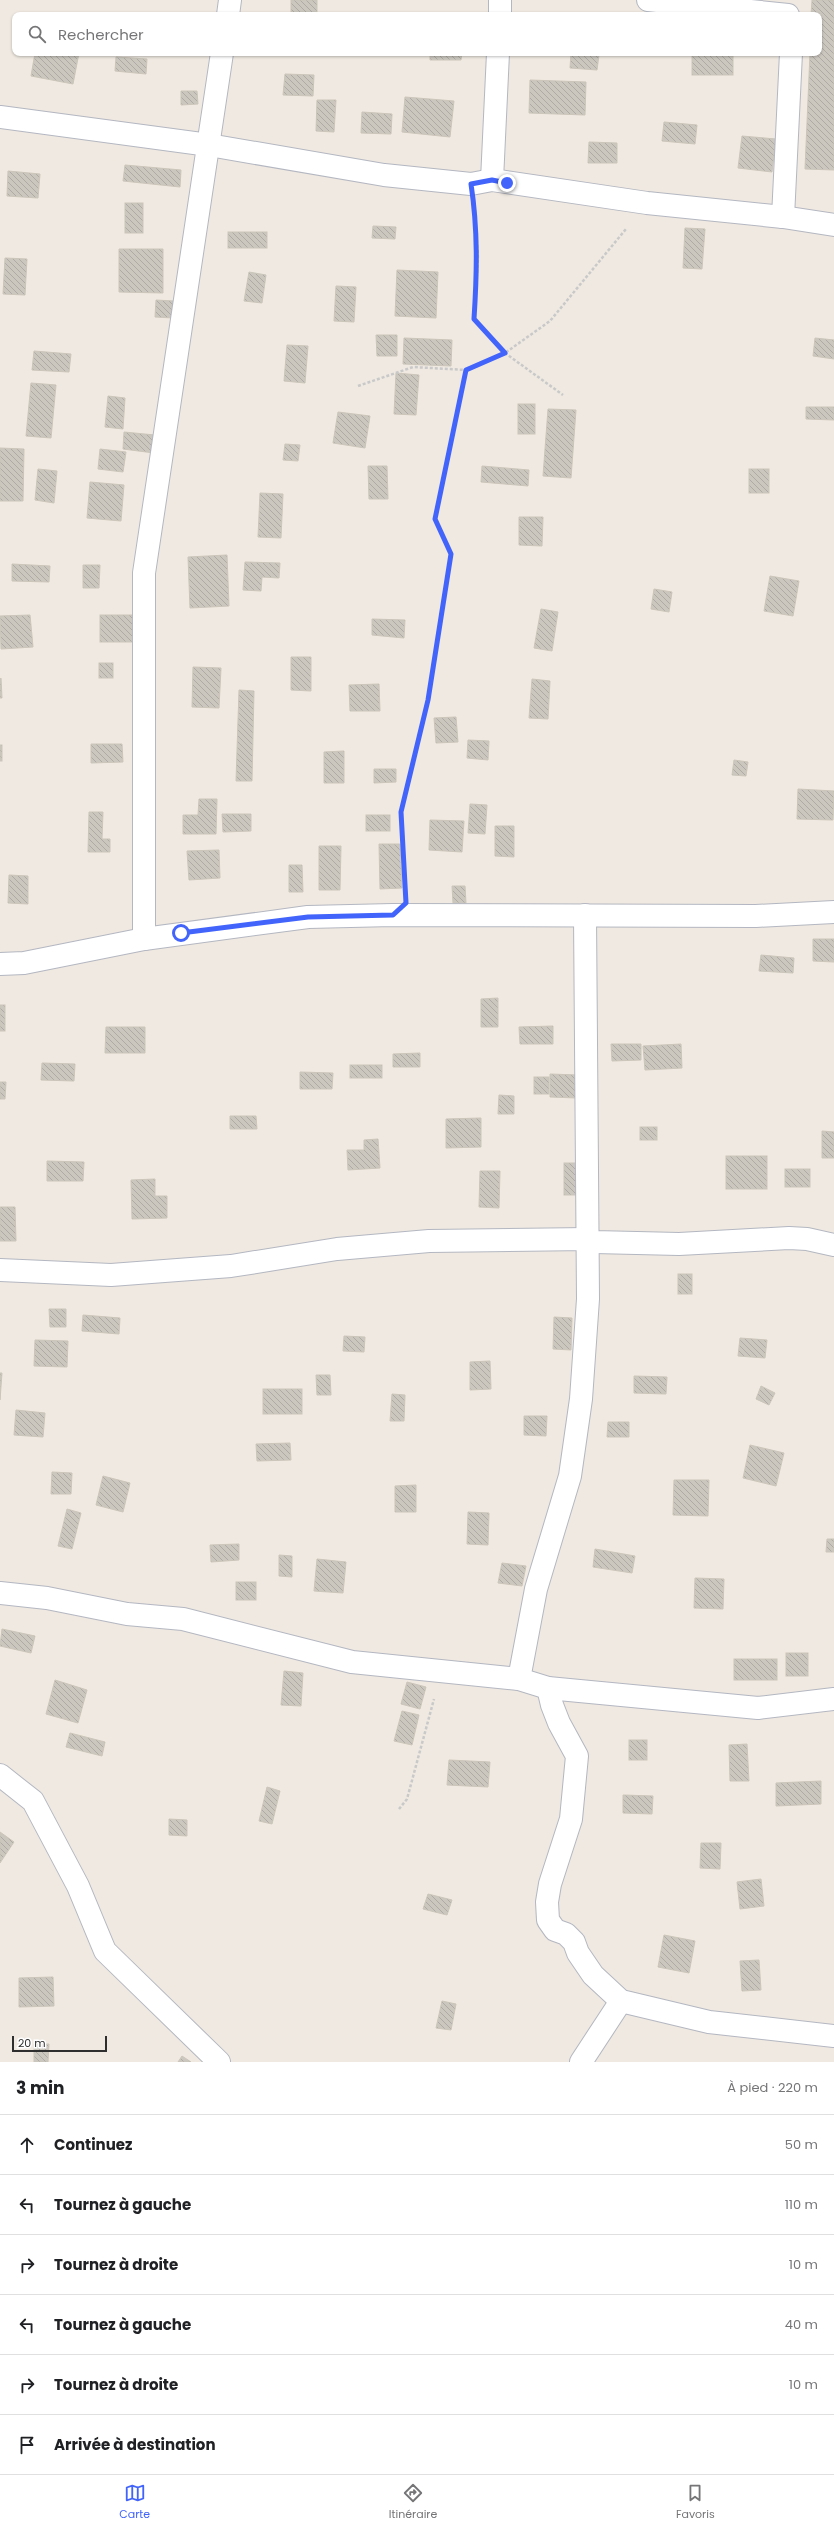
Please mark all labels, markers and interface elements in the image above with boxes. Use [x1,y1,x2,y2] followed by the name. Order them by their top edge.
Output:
[12,12,822,56] search box
[26,23,48,45] icon: search
[58,24,144,45] text: Rechercher
[498,174,516,192] route end
[172,924,190,942] route start
[12,2034,107,2053] scale bar
[18,2035,46,2051] text: 20 m
[16,2076,64,2100] text: 3 min
[727,2078,818,2097] text: À pied · 220 m
[16,2134,38,2156] icon: ahead
[54,2134,133,2155] text: Continuez
[785,2135,818,2154] text: 50 m
[16,2194,38,2216] icon: left
[54,2194,191,2215] text: Tournez à gauche
[785,2195,818,2214] text: 110 m
[16,2254,38,2276] icon: right
[54,2254,178,2275] text: Tournez à droite
[789,2255,818,2274] text: 10 m
[16,2314,38,2336] icon: left
[54,2314,191,2335] text: Tournez à gauche
[785,2315,818,2334] text: 40 m
[16,2374,38,2396] icon: right
[54,2374,178,2395] text: Tournez à droite
[789,2375,818,2394] text: 10 m
[16,2434,38,2456] icon: arrive
[54,2434,216,2455] text: Arrivée à destination
[119,2482,150,2523] tab: Carte
[389,2482,437,2523] tab: Itinéraire
[676,2482,715,2523] tab: Favoris

